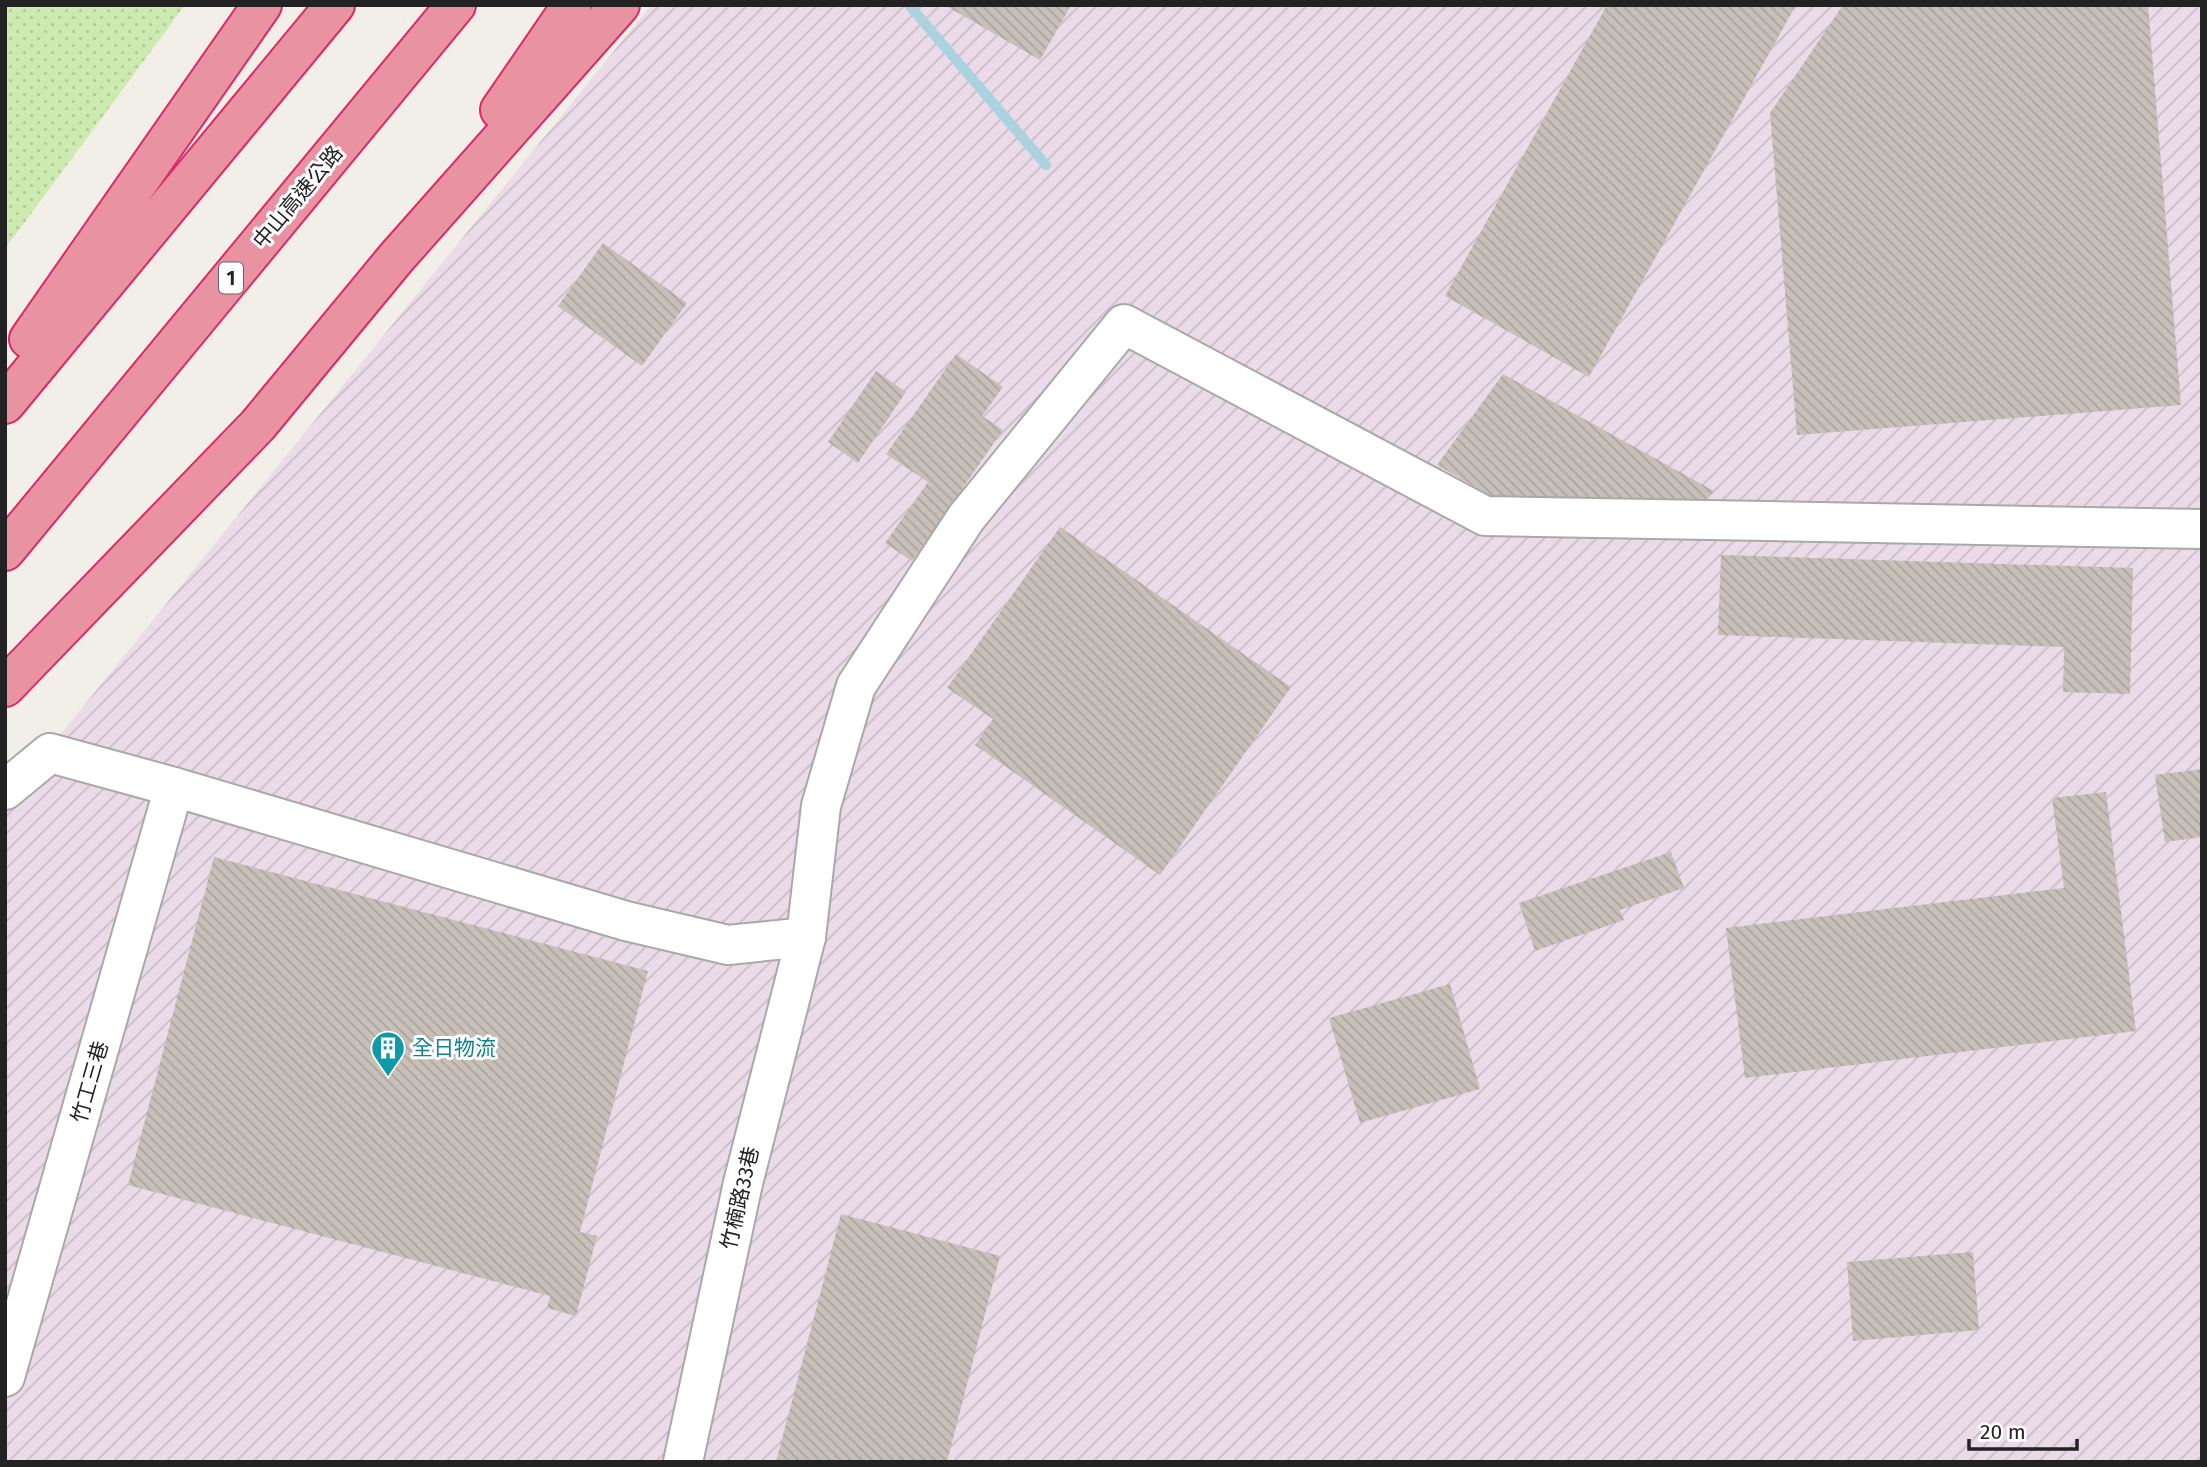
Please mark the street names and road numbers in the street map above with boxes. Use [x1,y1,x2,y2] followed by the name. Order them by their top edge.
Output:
[248,140,348,254] street label: 中山高速公路
[219,262,243,294] road number: 1
[66,1038,114,1126] street label: 竹工三巷
[716,1144,764,1252] street label: 竹楠路33巷

